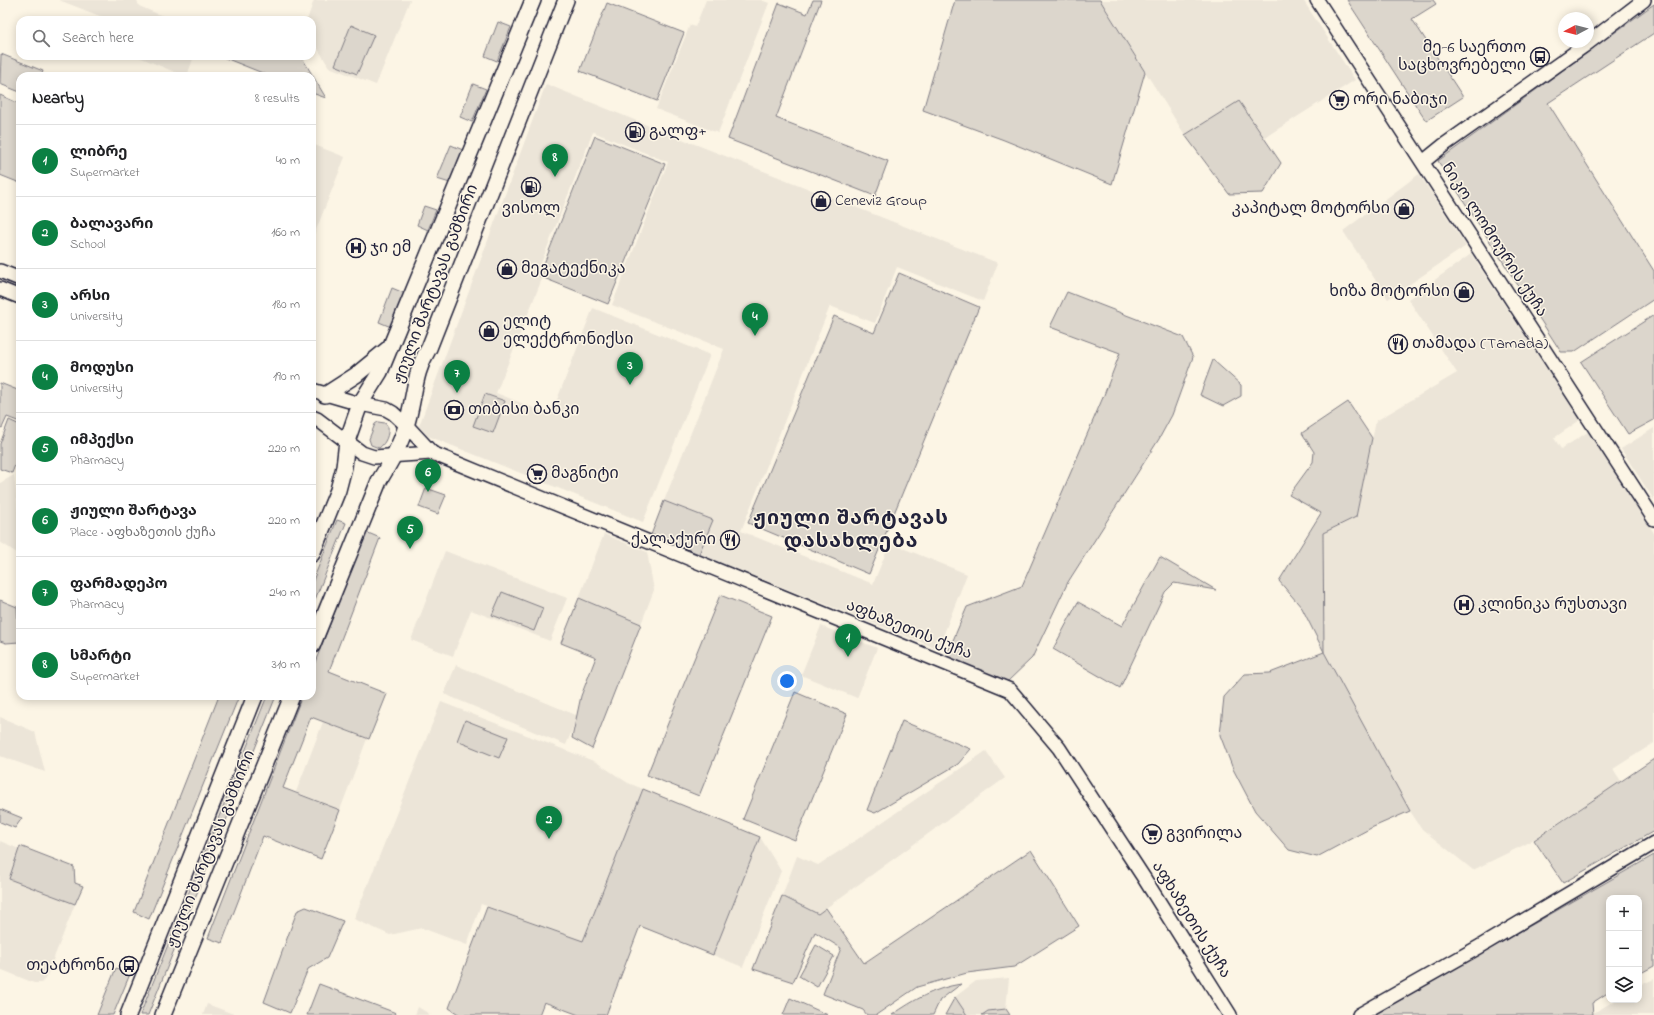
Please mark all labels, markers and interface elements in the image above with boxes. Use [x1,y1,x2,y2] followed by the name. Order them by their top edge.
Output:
[1558,12,1594,48] north arrow
[16,16,316,60] search box
[30,27,52,49] icon: search
[62,27,134,49] text: Search here
[1398,36,1526,78] place label: მე-6 საერთო საცხოვრებელი
[1529,46,1551,68] bus stop icon: მე-6 საერთო საცხოვრებელი
[32,86,84,111] text: Nearby
[1353,88,1447,112] place label: ორი ნაბიჯი
[255,89,300,108] text: 8 results
[1328,89,1350,111] supermarket icon: ორი ნაბიჯი
[649,120,707,144] place label: გალფ+
[624,121,646,143] fuel station icon: გალფ+
[70,141,127,163] text: ლიბრე
[542,144,568,177] pin: 8
[43,151,47,170] text: 1
[276,151,300,170] text: 40 m
[1435,158,1553,322] street label: ნიკო ლომოურის ქუჩა
[70,163,140,182] text: Supermarket
[520,176,542,198] fuel station icon: ვისოლ
[387,181,485,387] street label: ჟიული შარტავას გამზირი
[835,189,927,213] place label: Ceneviz Group
[810,190,832,212] shop icon: Ceneviz Group
[502,197,560,221] place label: ვისოლ
[1232,197,1390,221] place label: კაპიტალ მოტორსი
[1393,198,1415,220] shop icon: კაპიტალ მოტორსი
[70,213,153,235] text: ბალავარი
[42,223,48,242] text: 2
[271,223,300,242] text: 160 m
[70,235,106,254] text: School
[370,236,411,260] place label: ჯი ემ
[345,237,367,259] hospital icon: ჯი ემ
[521,257,626,281] place label: მეგატექნიკა
[496,258,518,280] shop icon: მეგატექნიკა
[1329,280,1450,304] place label: ხიზა მოტორსი
[1453,281,1475,303] shop icon: ხიზა მოტორსი
[70,285,110,307] text: არსი
[42,295,48,314] text: 3
[272,295,300,314] text: 180 m
[742,303,768,336] pin: 4
[70,307,123,326] text: University
[503,310,633,352] place label: ელიტ ელექტრონიქსი
[478,320,500,342] shop icon: ელიტ ელექტრონიქსი
[1412,332,1548,356] place label: თამადა (Tamada)
[1387,333,1409,355] restaurant icon: თამადა (Tamada)
[617,352,643,385] pin: 3
[70,357,134,379] text: მოდუსი
[444,360,470,393] pin: 7
[42,367,48,386] text: 4
[273,367,300,386] text: 190 m
[70,379,123,398] text: University
[468,398,579,422] place label: თიბისი ბანკი
[443,399,465,421] bank icon: თიბისი ბანკი
[70,429,134,451] text: იმპექსი
[41,439,49,458] text: 5
[268,439,300,458] text: 220 m
[70,451,124,470] text: Pharmacy
[415,459,441,492] pin: 6
[551,462,619,486] place label: მაგნიტი
[526,463,548,485] supermarket icon: მაგნიტი
[70,500,197,522] text: ჟიული შარტავა
[753,505,949,557] district label: ჟიული შარტავას დასახლება
[42,511,48,530] text: 6
[268,511,300,530] text: 220 m
[397,516,423,549] pin: 5
[70,523,216,542] text: Place · აფხაზეთის ქუჩა
[631,528,716,552] place label: ქალაქური
[719,529,741,551] restaurant icon: ქალაქური
[70,573,167,595] text: ფარმადეპო
[42,583,48,602] text: 7
[269,583,300,602] text: 240 m
[1478,593,1627,617] place label: კლინიკა რუსთავი
[842,594,976,666] street label: აფხაზეთის ქუჩა
[1453,594,1475,616] hospital icon: კლინიკა რუსთავი
[70,595,124,614] text: Pharmacy
[835,624,861,657] pin: 1
[70,645,131,667] text: სმარტი
[43,655,47,674] text: 8
[272,655,300,674] text: 310 m
[70,667,140,686] text: Supermarket
[777,671,797,691] your location
[160,746,262,952] street label: ჟიული შარტავას გამზირი
[536,806,562,839] pin: 2
[1166,822,1242,846] place label: გვირილა
[1141,823,1163,845] supermarket icon: გვირილა
[1145,857,1237,983] street label: აფხაზეთის ქუჩა
[1606,895,1642,1003] map controls
[1606,895,1642,931] button: +
[1606,931,1642,967] button: −
[26,954,115,978] place label: თეატრონი
[118,955,140,977] bus stop icon: თეატრონი
[1606,967,1642,1003] button: layers

